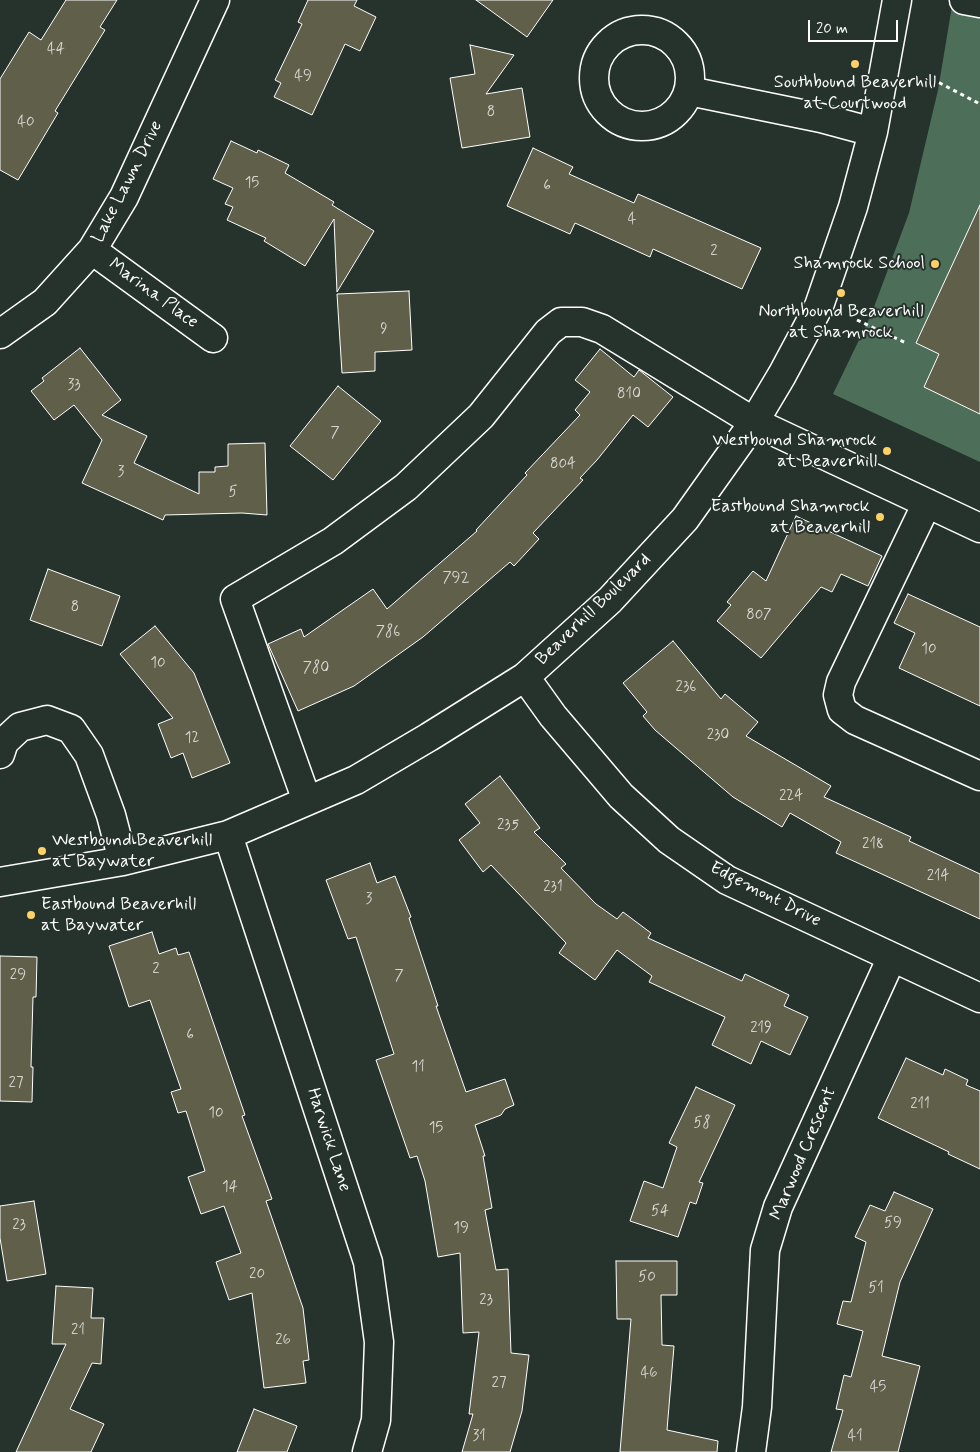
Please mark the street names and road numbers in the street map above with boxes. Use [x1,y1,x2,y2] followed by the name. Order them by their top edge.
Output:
[88,117,168,247] street label: Lake Lawn Drive
[104,254,202,334] street label: Marina Place
[532,549,656,671] street label: Beaverhill Boulevard
[706,858,824,932] street label: Edgemont Drive
[766,1084,842,1224] street label: Marwood Crescent
[301,1085,355,1195] street label: Harwick Lane

